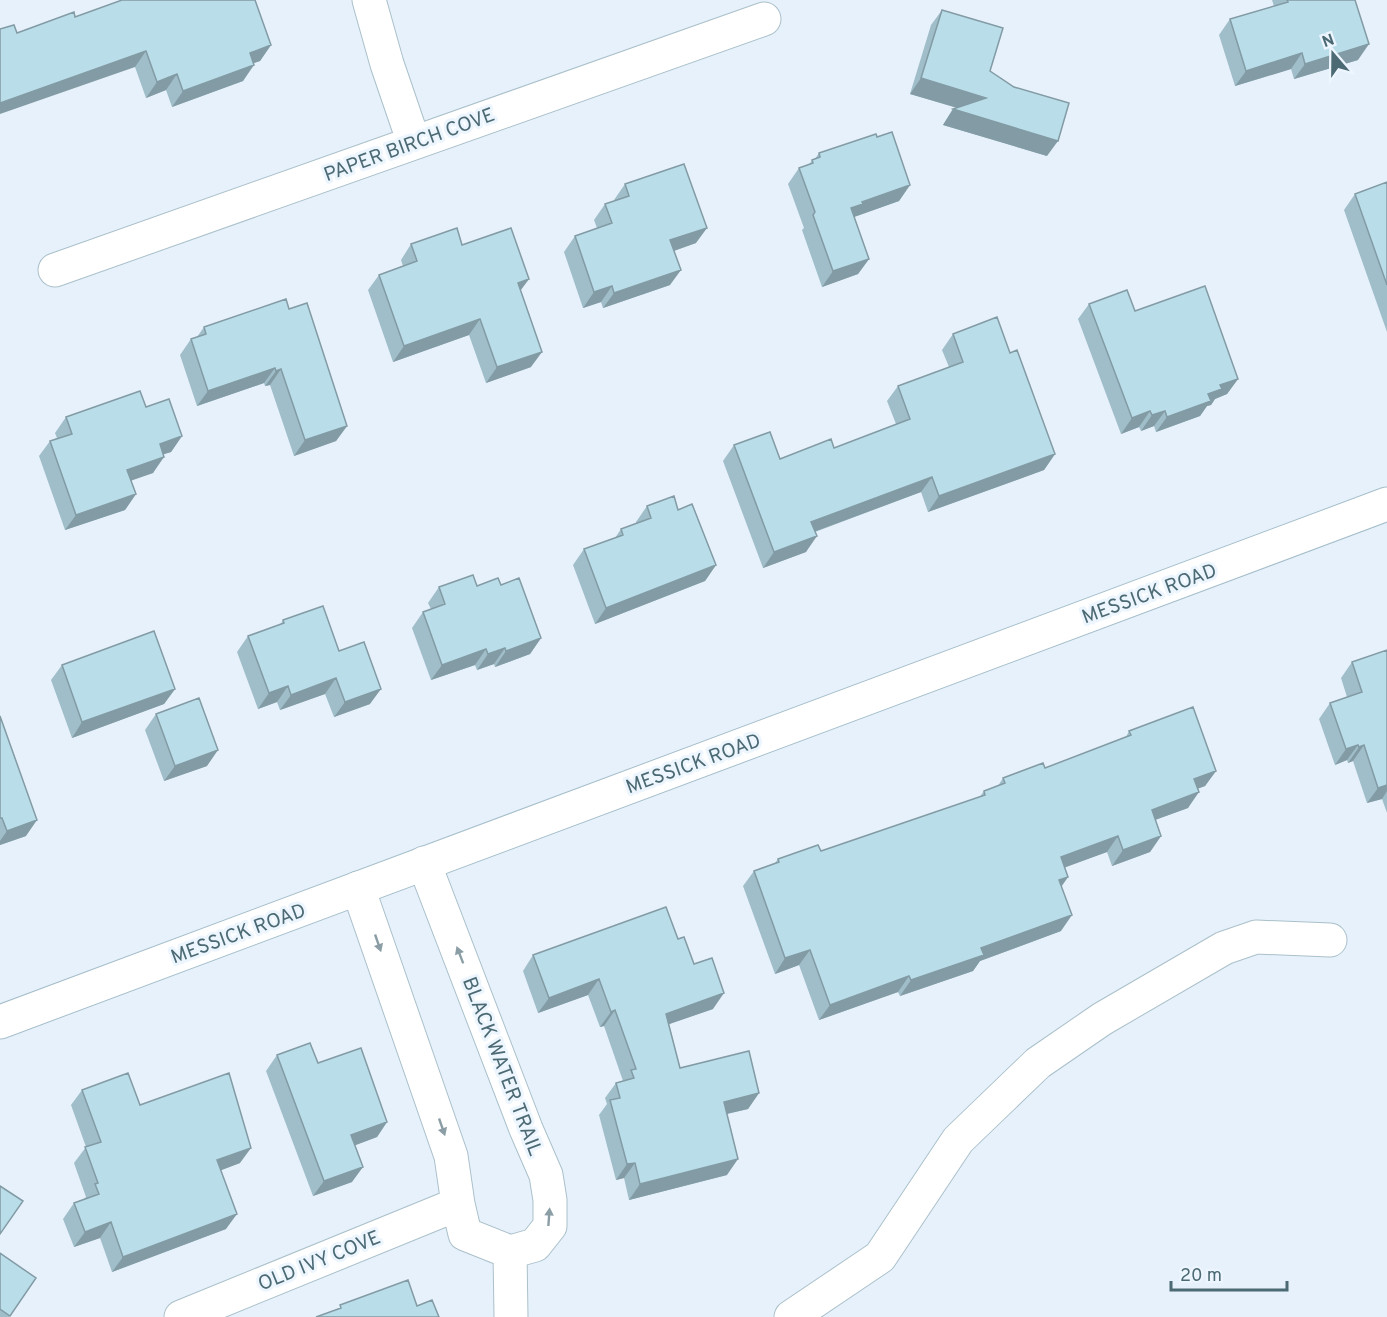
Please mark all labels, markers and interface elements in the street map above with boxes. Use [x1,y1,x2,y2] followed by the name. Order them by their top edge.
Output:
[1303,24,1363,84] north arrow
[1320,30,1337,53] text: N
[321,103,499,189] street label: PAPER BIRCH COVE
[1079,558,1221,631] street label: MESSICK ROAD
[623,728,765,801] street label: MESSICK ROAD
[168,898,310,971] street label: MESSICK ROAD
[373,934,383,952] one-way arrow
[454,946,464,964] one-way arrow
[455,974,547,1160] street label: BLACK WATER TRAIL
[437,1118,447,1136] one-way arrow
[545,1207,554,1226] one-way arrow
[255,1225,385,1298] street label: OLD IVY COVE
[1171,1254,1286,1292] scale bar
[1180,1265,1222,1288] text: 20 m

